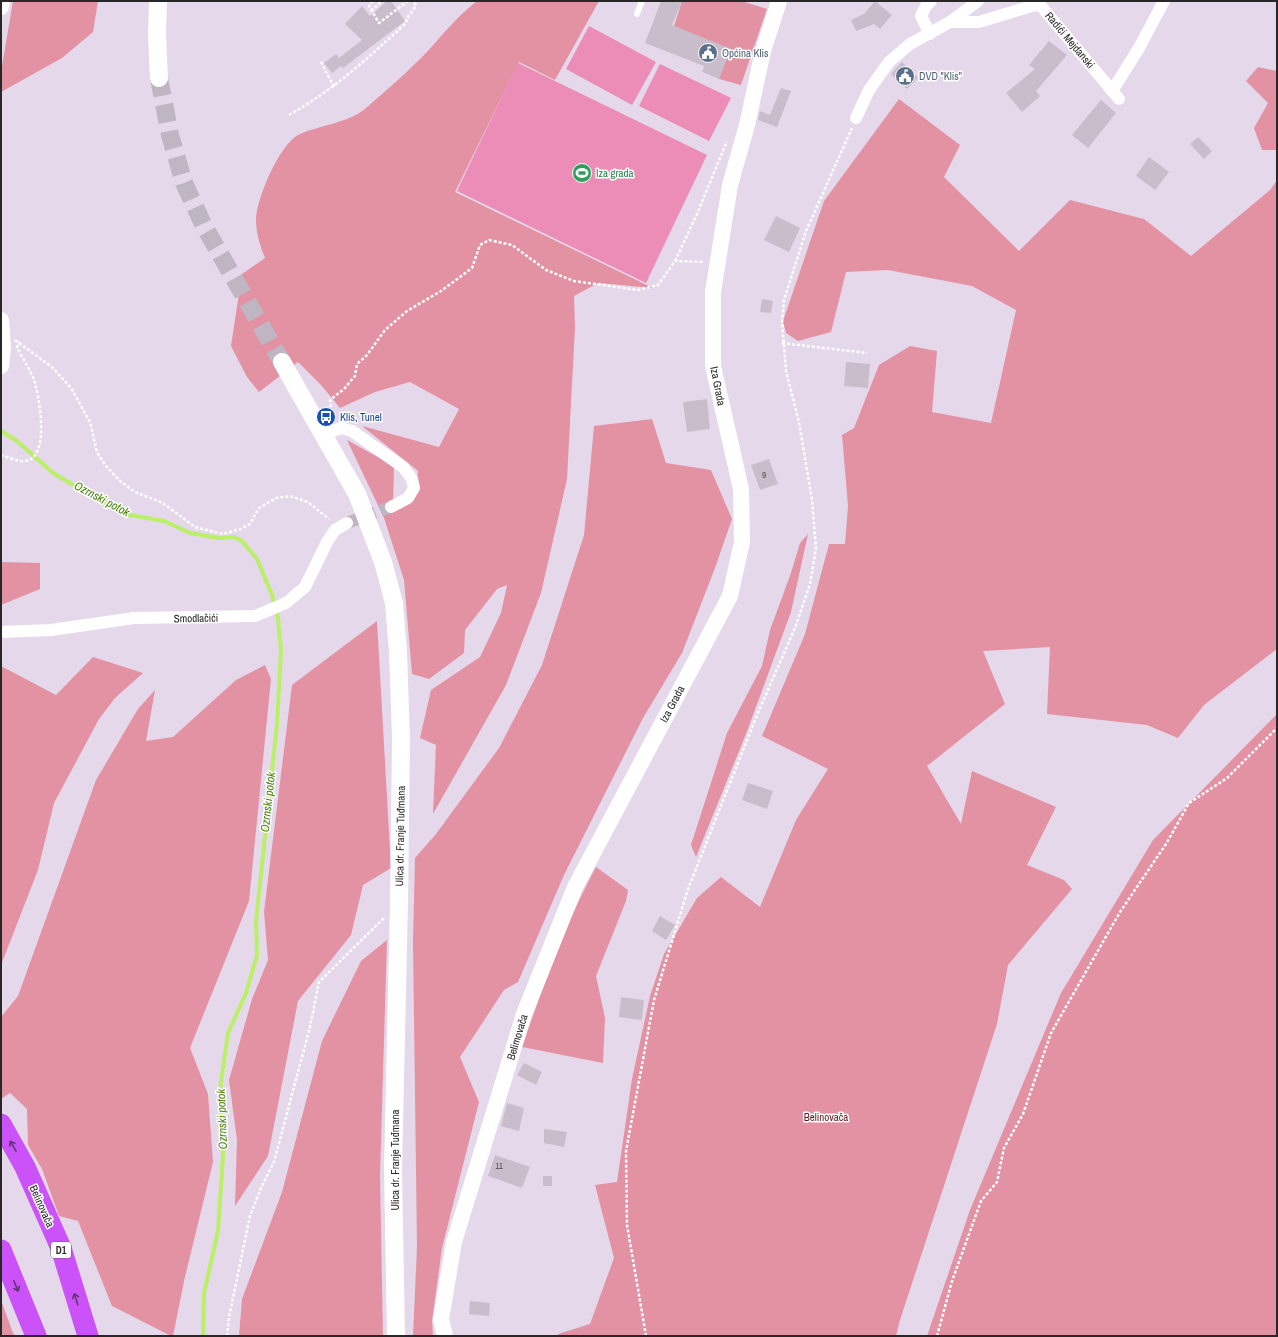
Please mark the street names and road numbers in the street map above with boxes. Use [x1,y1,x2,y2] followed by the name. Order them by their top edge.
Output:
[1042,9,1098,71] street label: Radići Mejdanski
[707,365,729,407] street label: Iza Grada
[174,611,218,625] street label: Smodlačići
[657,683,687,725] street label: Iza Grada
[392,785,408,887] street label: Ulica dr. Franje Tuđmana
[503,1012,531,1062] street label: Belimovača
[388,1110,402,1210] street label: Ulica dr. Franje Tuđmana
[27,1183,57,1229] street label: Belinovača
[51,1242,71,1258] road number: D1

